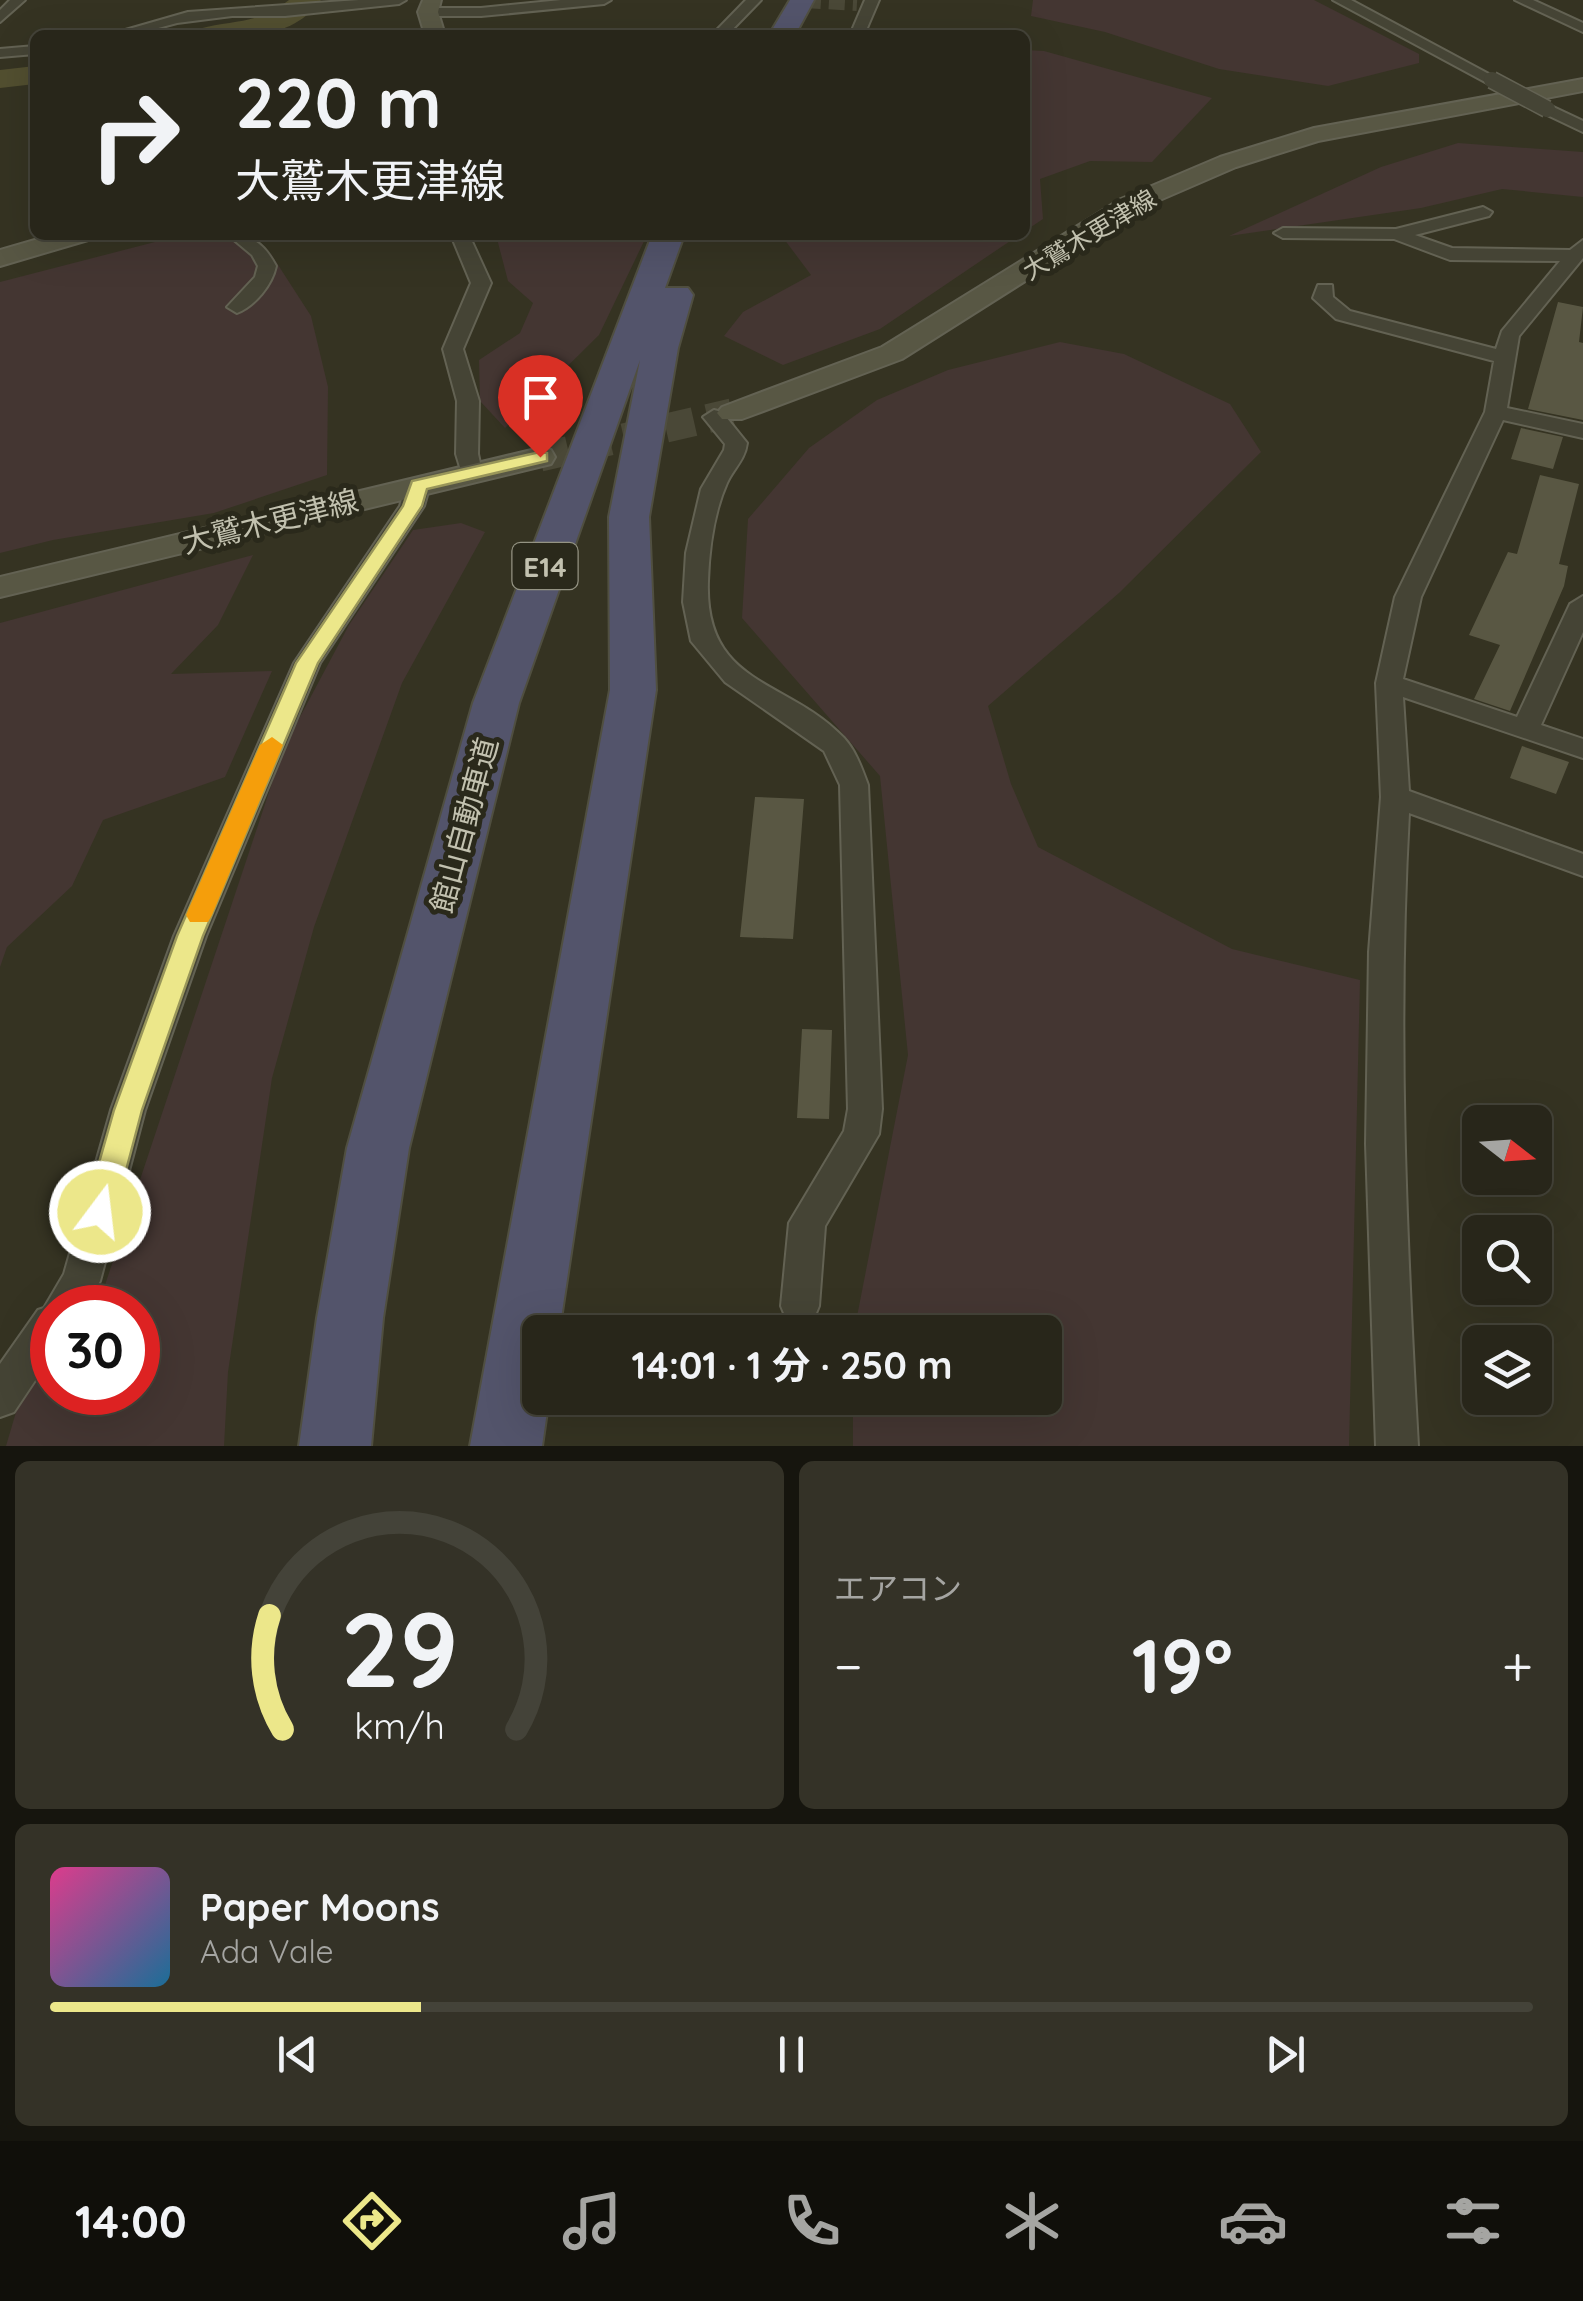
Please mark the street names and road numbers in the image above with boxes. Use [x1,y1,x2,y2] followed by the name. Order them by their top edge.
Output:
[1017,182,1161,286] street label: 大鷲木更津線
[178,481,362,561] street label: 大鷲木更津線
[512,543,578,589] road number: E14
[422,733,506,917] street label: 館山自動車道

